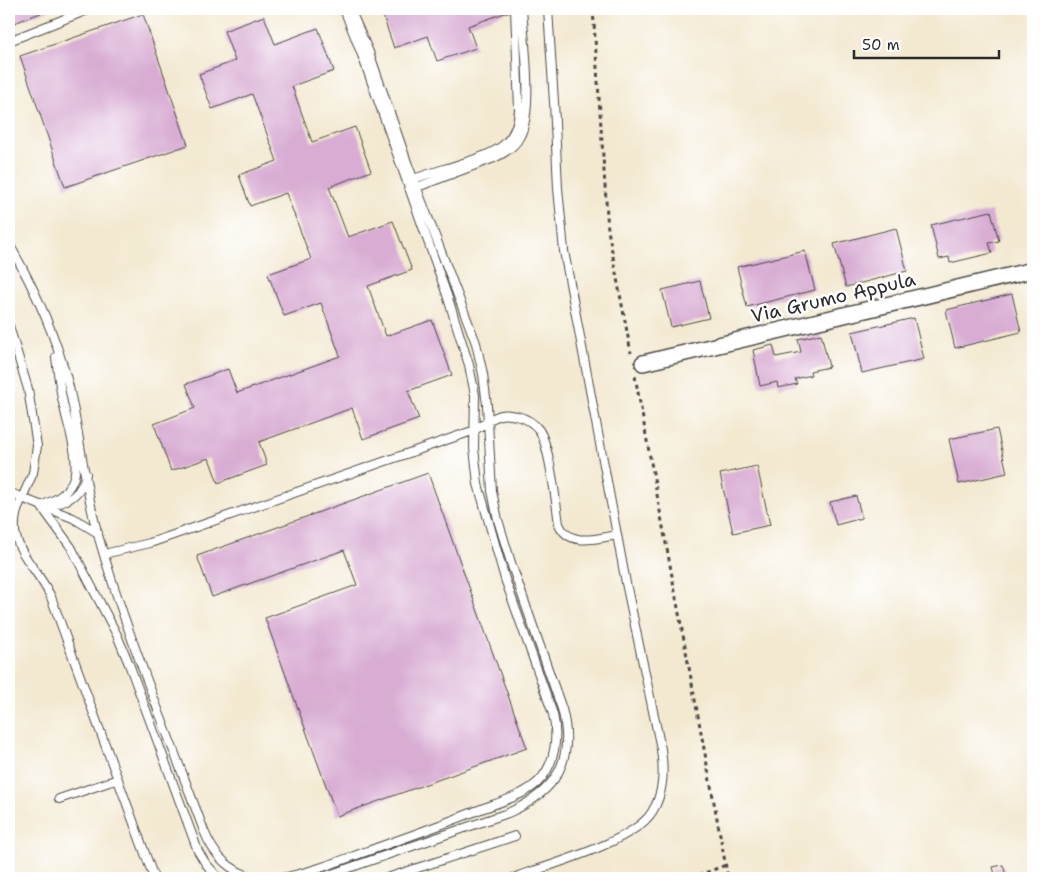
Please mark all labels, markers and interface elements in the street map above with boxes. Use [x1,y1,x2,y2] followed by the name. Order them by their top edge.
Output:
[854,28,1000,60] scale bar
[862,35,900,55] text: 50 m
[748,266,918,329] street label: Via Grumo Appula

